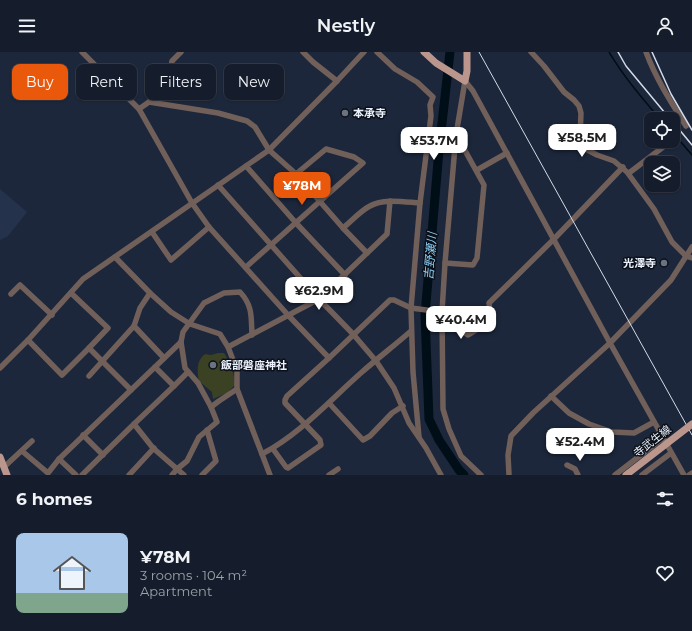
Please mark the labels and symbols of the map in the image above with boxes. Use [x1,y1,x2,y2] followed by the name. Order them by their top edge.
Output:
[353,106,386,120] place label: 本承寺
[340,108,350,118] marker: 本承寺
[549,124,615,158] pin: ¥58.5M
[401,127,467,161] pin: ¥53.7M
[278,172,326,206] pin: ¥78M
[420,229,440,281] water label: 吉野瀬川
[623,256,656,270] place label: 光澤寺
[659,258,669,268] marker: 光澤寺
[286,277,352,311] pin: ¥62.9M
[428,306,494,340] pin: ¥40.4M
[220,358,287,372] place label: 飯部磐座神社
[208,360,218,370] marker: 飯部磐座神社
[630,422,674,460] street label: 寺武生線
[547,428,613,462] pin: ¥52.4M

